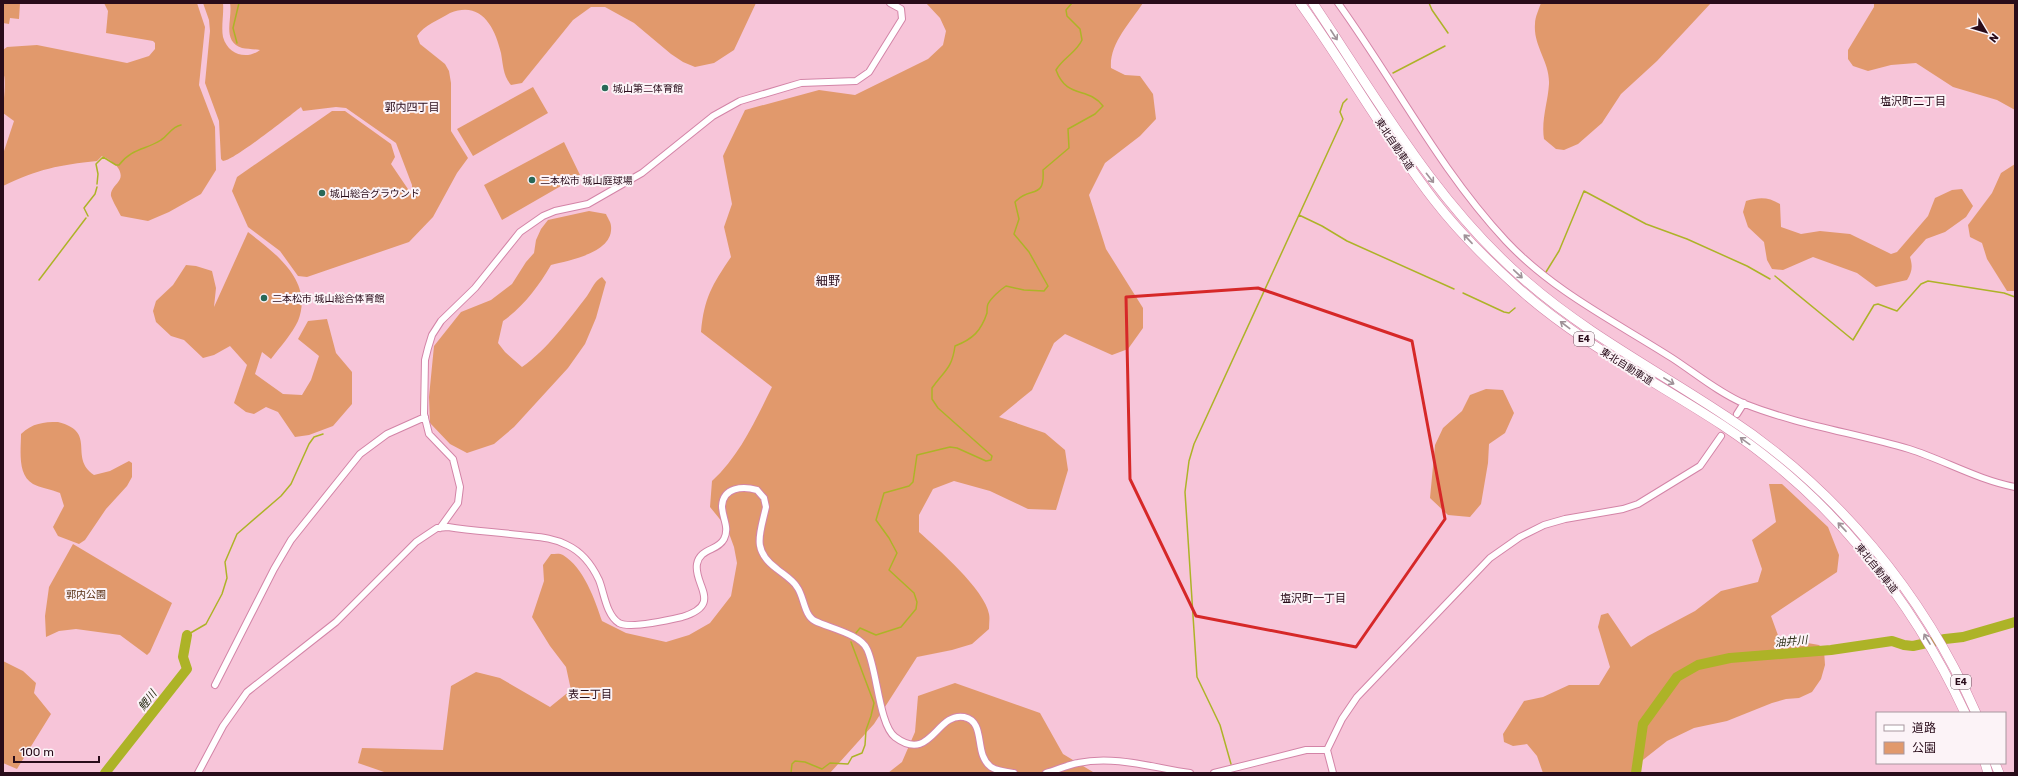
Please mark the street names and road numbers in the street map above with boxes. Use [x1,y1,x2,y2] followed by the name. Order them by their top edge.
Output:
[1372,116,1416,173] street label: 東北自動車道
[1574,332,1594,346] road number: E4
[1598,346,1655,388] street label: 東北自動車道
[1853,542,1900,596] street label: 東北自動車道
[1951,675,1971,689] road number: E4

